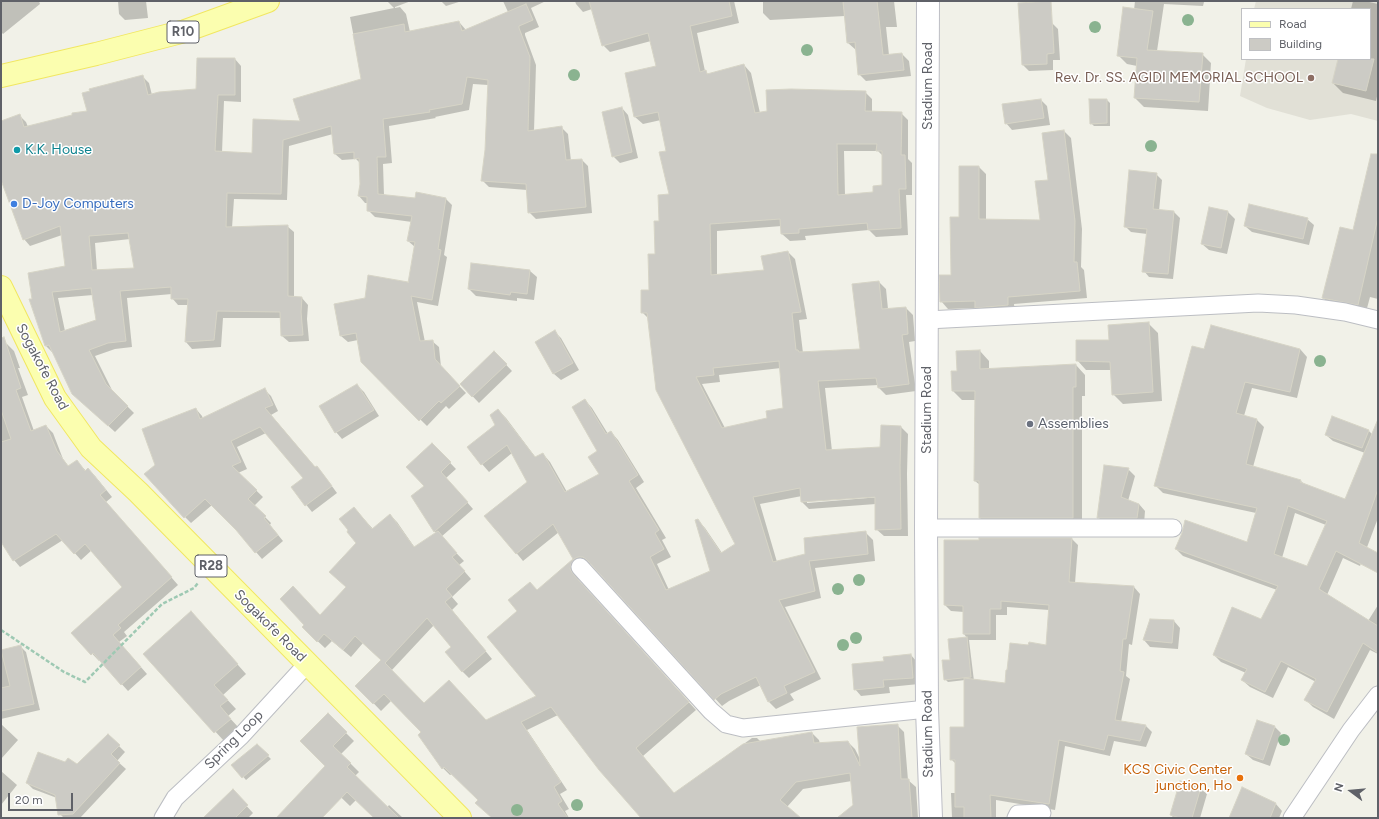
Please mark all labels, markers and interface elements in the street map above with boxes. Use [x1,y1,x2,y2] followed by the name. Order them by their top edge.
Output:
[1241,8,1371,60] legend
[1279,17,1307,31] text: Road
[167,21,199,43] road number: R10
[1279,37,1322,51] text: Building
[920,42,936,130] street label: Stadium Road
[1055,70,1303,86] place label: Rev. Dr. SS. AGIDI MEMORIAL SCHOOL
[1306,73,1316,83] marker: Rev. Dr. SS. AGIDI MEMORIAL SCHOOL
[25,142,92,158] place label: K.K. House
[12,145,22,155] marker: K.K. House
[22,196,134,212] place label: D-Joy Computers
[9,199,19,209] marker: D-Joy Computers
[12,321,72,413] street label: Sogakofe Road
[919,366,935,454] street label: Stadium Road
[1038,416,1109,432] place label: Assemblies
[1025,419,1035,429] marker: Assemblies
[195,555,227,577] road number: R28
[230,586,310,666] street label: Sogakofe Road
[919,690,937,778] street label: Stadium Road
[201,707,267,773] street label: Spring Loop
[1123,762,1232,794] place label: KCS Civic Center junction, Ho
[1331,771,1371,811] north arrow
[1235,773,1245,783] marker: KCS Civic Center junction, Ho
[1332,782,1346,793] text: N
[10,785,75,811] scale bar
[15,793,43,807] text: 20 m

